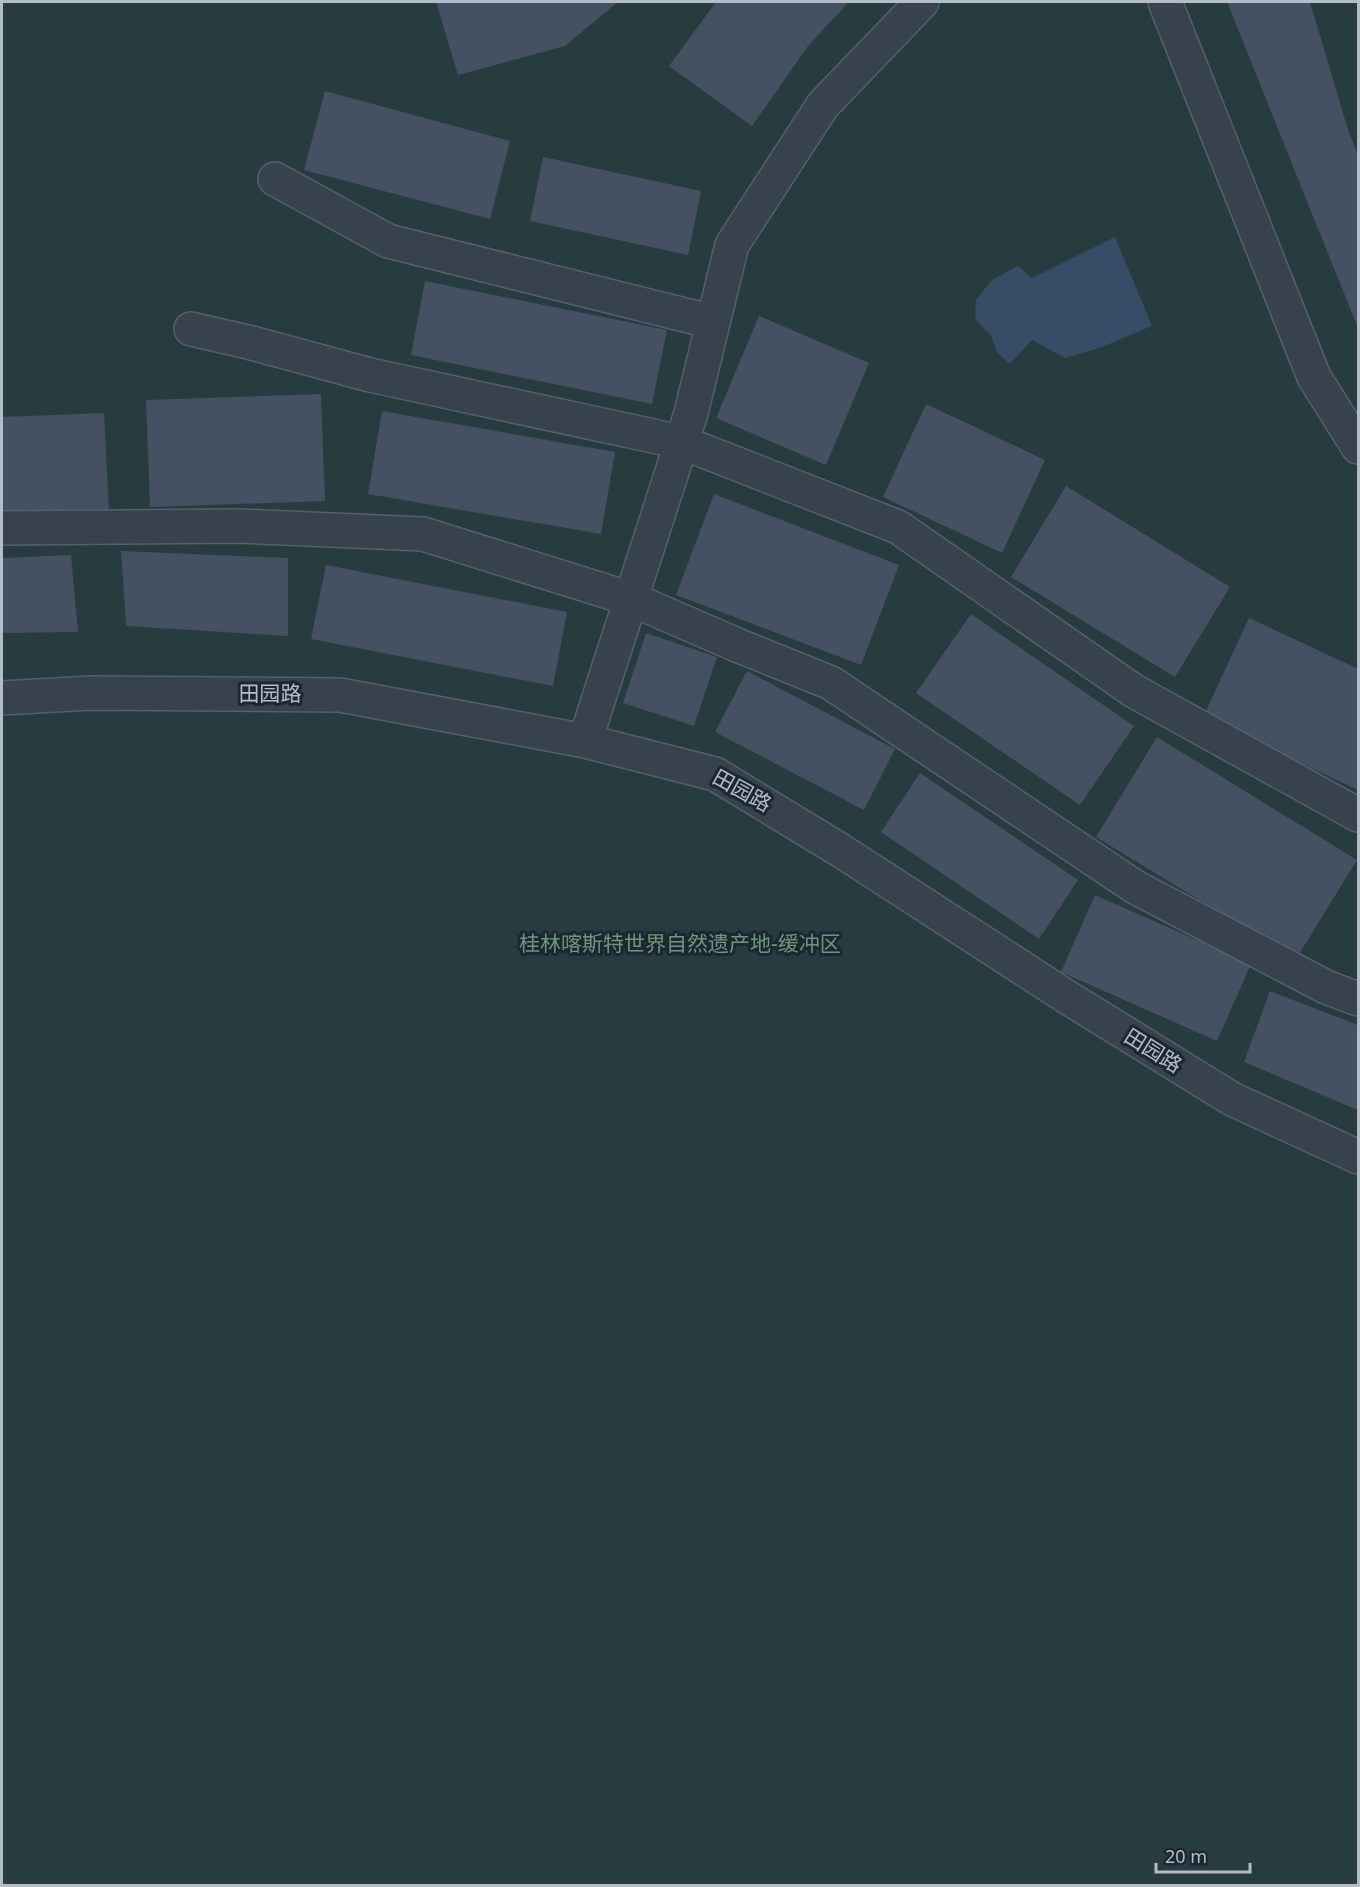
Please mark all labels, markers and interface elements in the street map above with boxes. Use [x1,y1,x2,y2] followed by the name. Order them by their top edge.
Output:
[239,679,302,707] street label: 田园路
[708,763,777,818] street label: 田园路
[519,929,841,957] park label: 桂林喀斯特世界自然遗产地-缓冲区
[1119,1022,1188,1079] street label: 田园路
[1156,1836,1250,1874] scale bar
[1165,1844,1207,1868] text: 20 m

